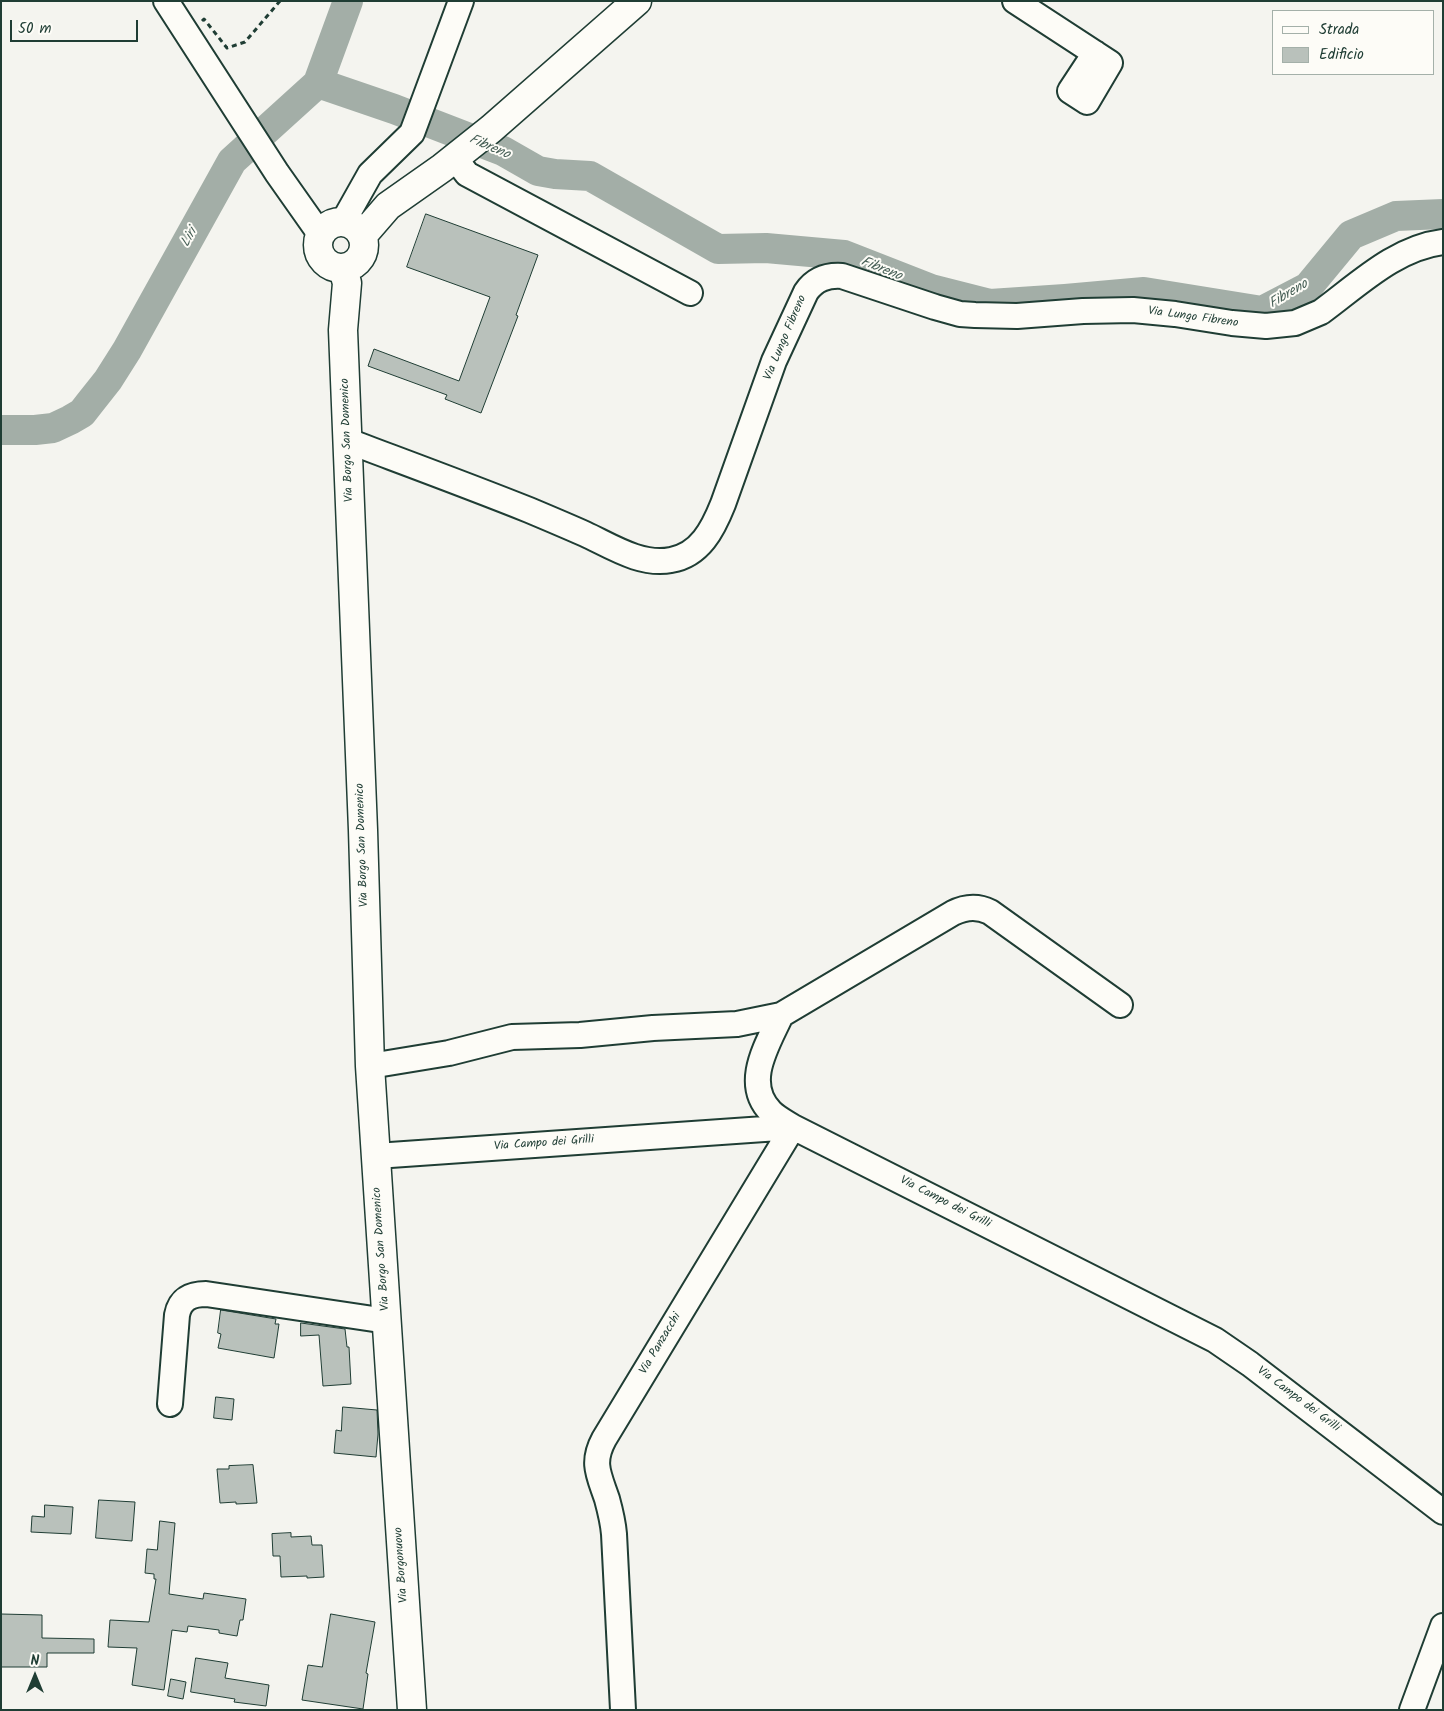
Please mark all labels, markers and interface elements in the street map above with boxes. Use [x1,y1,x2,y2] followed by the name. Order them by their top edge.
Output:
[12,10,140,42] scale bar
[1272,10,1434,75] legend
[18,17,52,41] text: 50 m
[1319,18,1359,42] text: Strada
[1319,43,1364,67] text: Edificio
[466,132,512,164] water label: Fibreno
[178,226,202,250] water label: Liri
[858,254,904,286] water label: Fibreno
[1266,277,1312,313] water label: Fibreno
[762,293,810,383] street label: Via Lungo Fibreno
[1147,305,1239,331] street label: Via Lungo Fibreno
[339,378,357,502] street label: Via Borgo San Domenico
[354,783,372,907] street label: Via Borgo San Domenico
[494,1133,594,1155] street label: Via Campo dei Grilli
[897,1174,993,1232] street label: Via Campo dei Grilli
[370,1187,394,1311] street label: Via Borgo San Domenico
[637,1311,685,1377] street label: Via Panzacchi
[1254,1364,1342,1436] street label: Via Campo dei Grilli
[392,1527,412,1603] street label: Via Borgonuovo
[31,1650,39,1672] text: N
[10,1651,60,1701] north arrow

